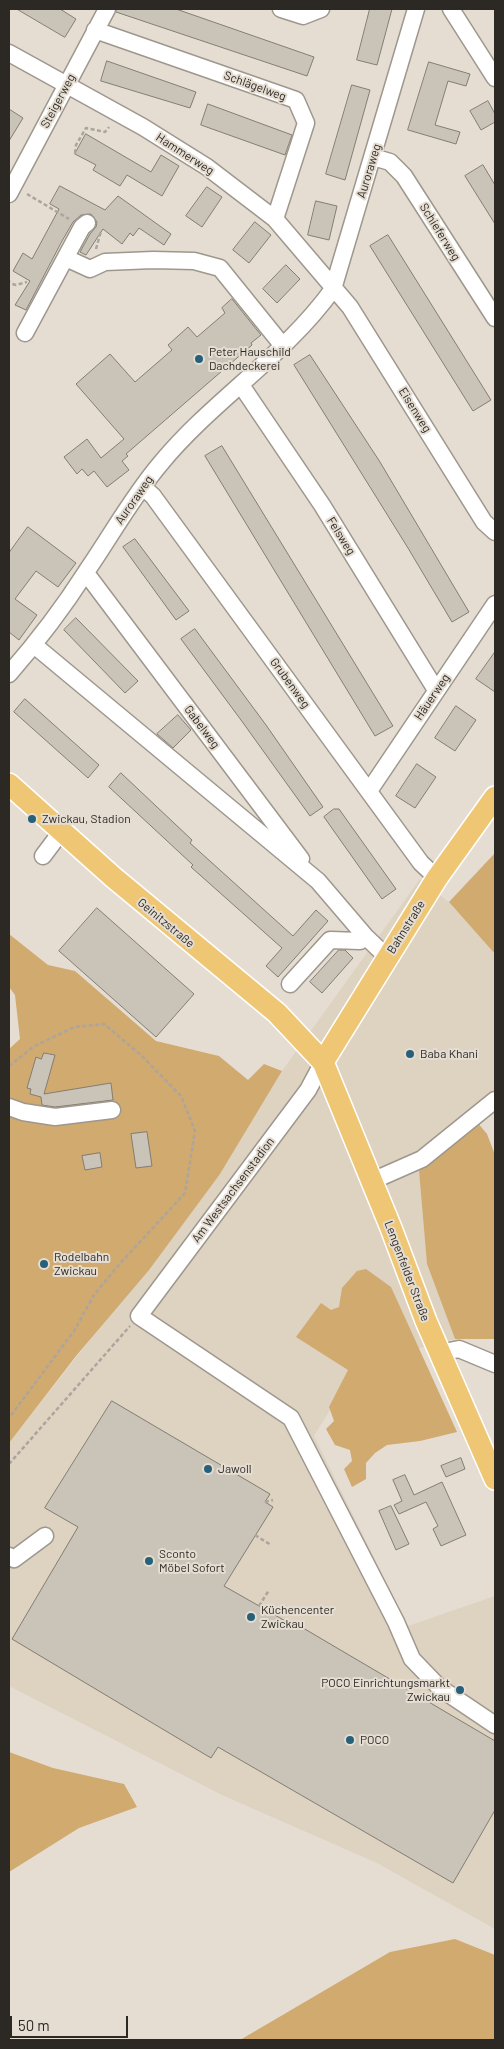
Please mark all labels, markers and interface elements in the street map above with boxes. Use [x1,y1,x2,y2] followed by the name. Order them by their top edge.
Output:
[222,68,288,104] street label: Schlägelweg
[38,71,78,131] street label: Steigerweg
[153,130,217,178] street label: Hammerweg
[354,142,384,200] street label: Auroraweg
[417,201,463,263] street label: Schieferweg
[209,345,291,373] place label: Peter Hauschild Dachdeckerei
[193,353,205,365] marker: Peter Hauschild Dachdeckerei
[396,385,434,435] street label: Eisenweg
[112,473,156,527] street label: Auroraweg
[324,514,358,558] street label: Felsweg
[267,655,313,711] street label: Grubenweg
[411,671,453,723] street label: Häuerweg
[181,703,223,751] street label: Gabelweg
[42,812,131,826] place label: Zwickau, Stadion
[26,813,38,825] marker: Zwickau, Stadion
[135,895,197,951] street label: Geinitzstraße
[384,898,428,956] street label: Bahnstraße
[420,1047,478,1061] place label: Baba Khani
[404,1048,416,1060] marker: Baba Khani
[189,1135,277,1245] street label: Am Westsachsenstadion
[381,1219,433,1323] street label: Lengenfelder Straße
[54,1250,109,1278] place label: Rodelbahn Zwickau
[38,1258,50,1270] marker: Rodelbahn Zwickau
[218,1462,251,1476] place label: Jawoll
[202,1463,214,1475] marker: Jawoll
[159,1547,225,1575] place label: Sconto Möbel Sofort
[143,1555,155,1567] marker: Sconto Möbel Sofort
[261,1603,334,1631] place label: Küchencenter Zwickau
[245,1611,257,1623] marker: Küchencenter Zwickau
[321,1676,450,1704] place label: POCO Einrichtungsmarkt Zwickau
[454,1684,466,1696] marker: POCO Einrichtungsmarkt Zwickau
[360,1733,389,1747] place label: POCO
[344,1734,356,1746] marker: POCO
[12,2006,130,2038] scale bar
[18,2016,50,2034] text: 50 m

